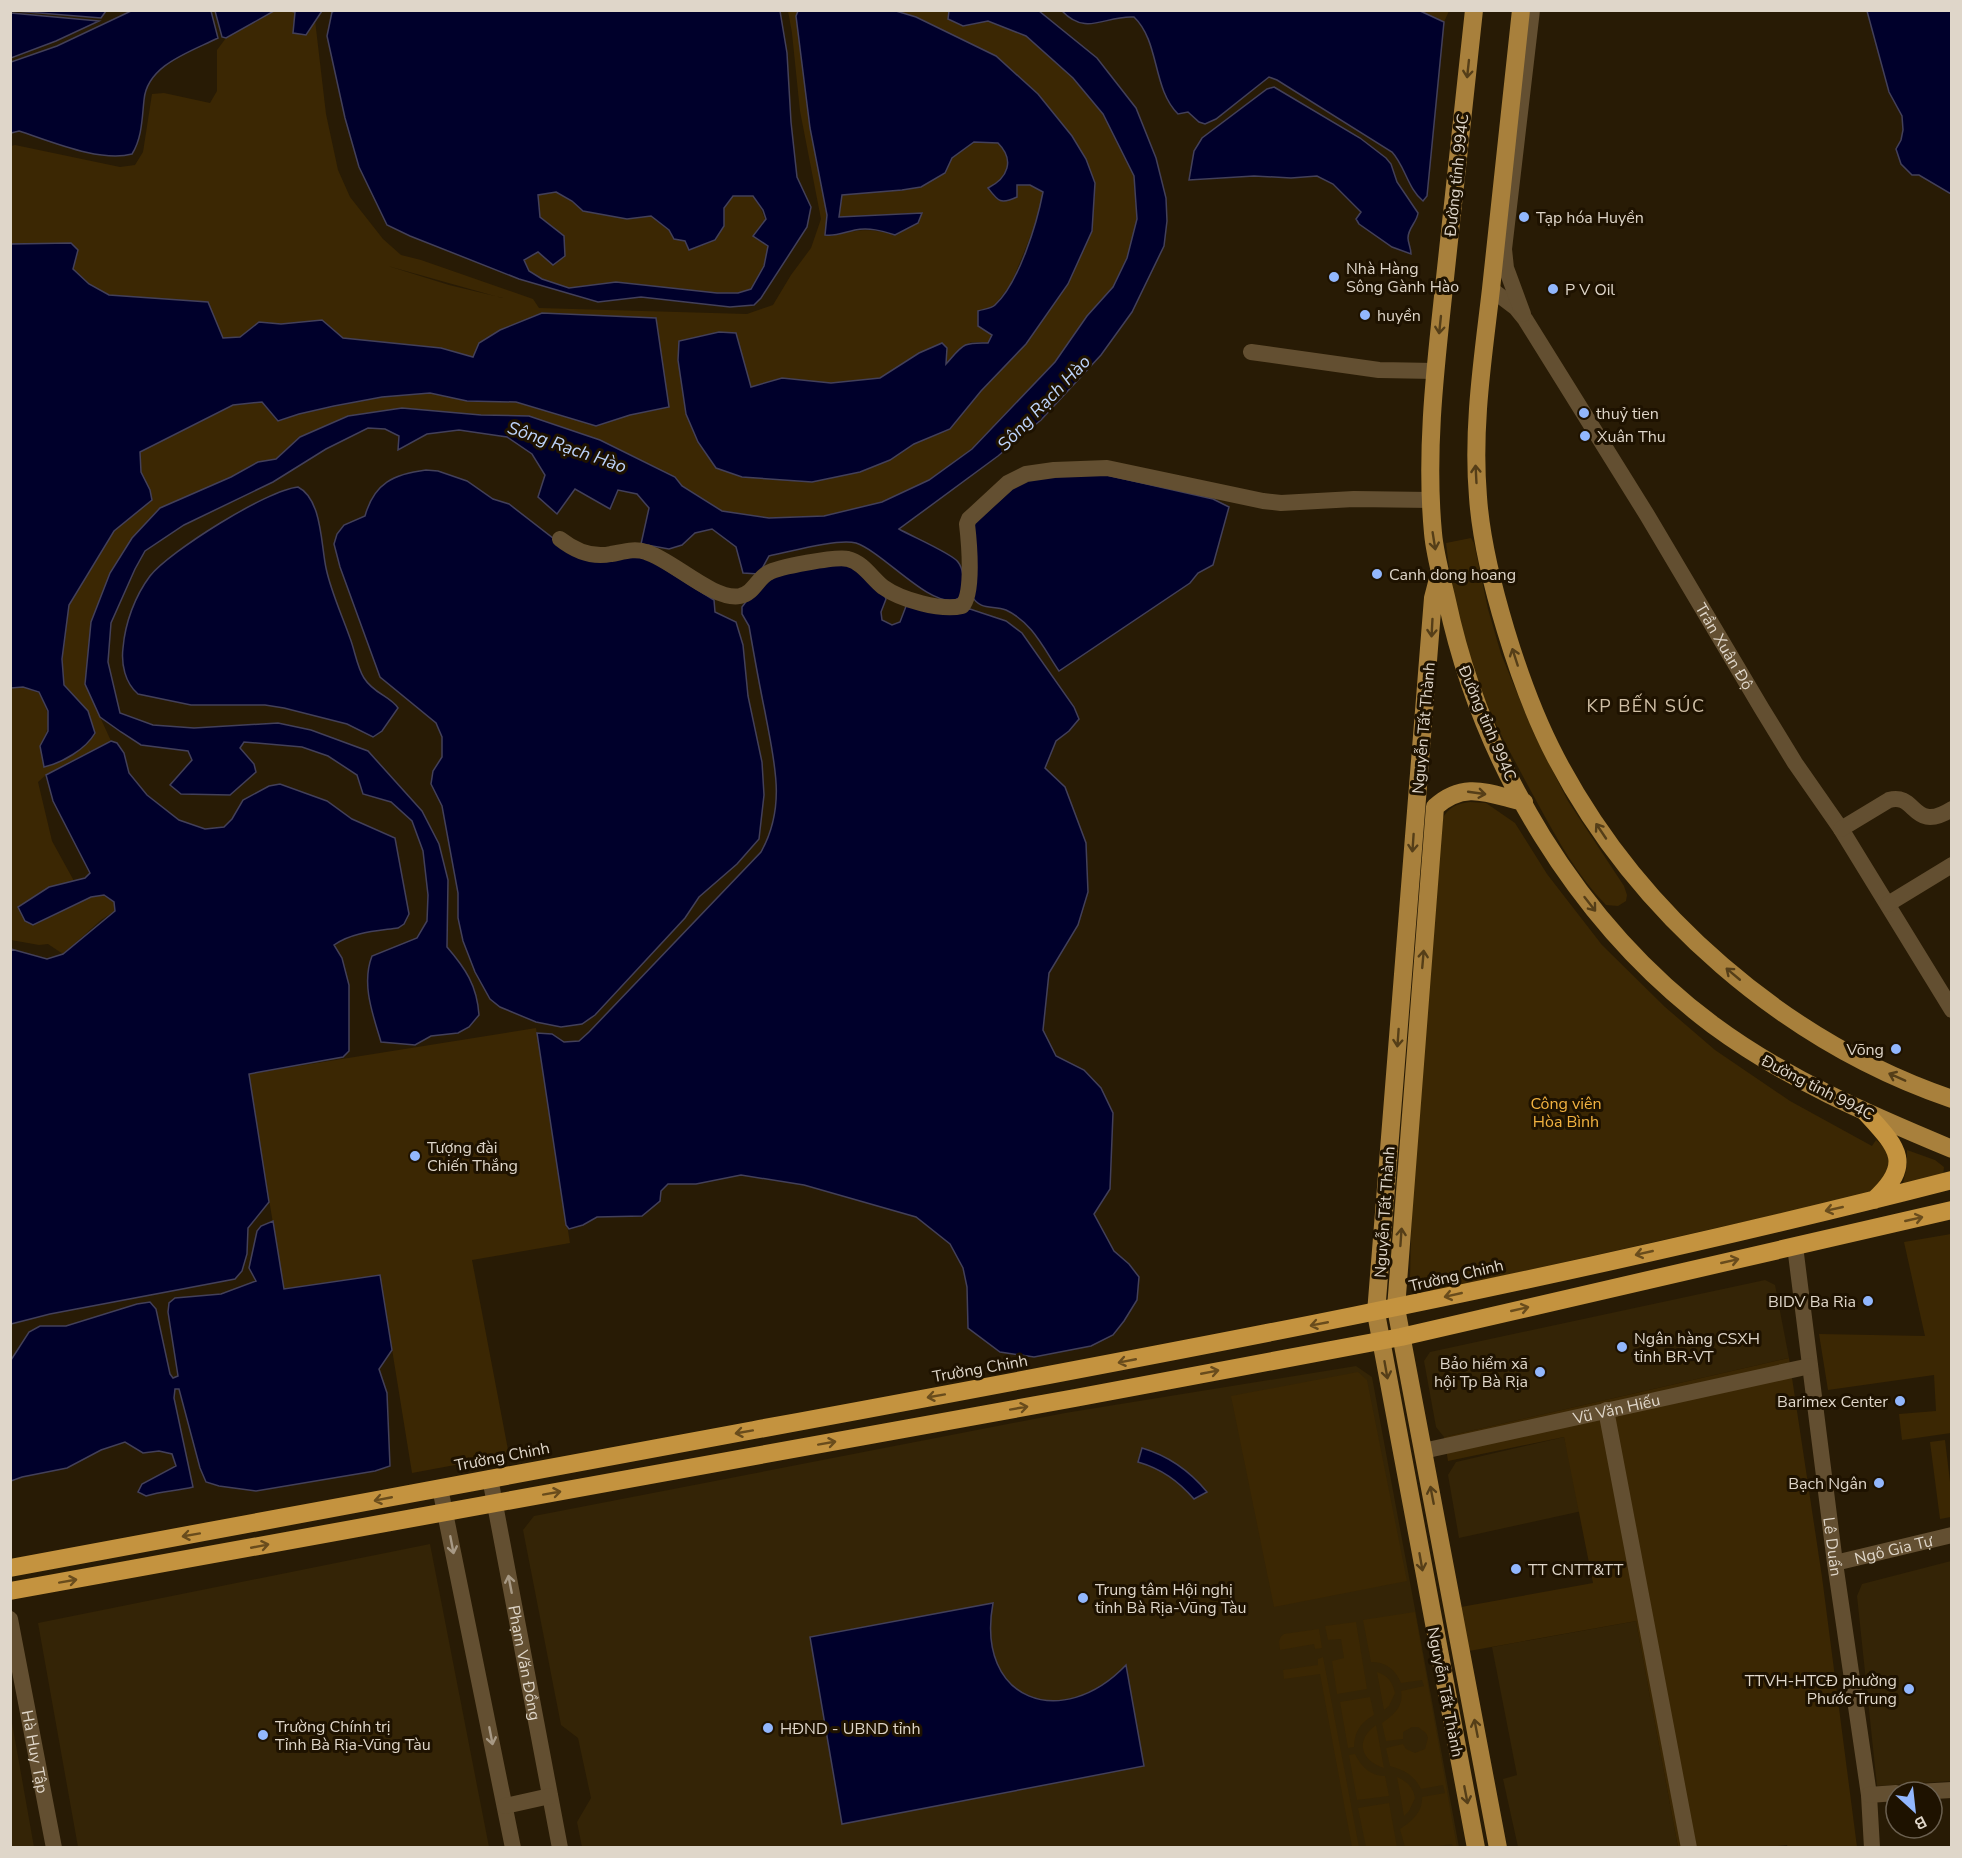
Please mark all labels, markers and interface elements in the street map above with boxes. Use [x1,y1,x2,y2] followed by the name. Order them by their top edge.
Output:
[1462,58,1473,78] one-way arrow
[1439,112,1474,239] street label: Đường tỉnh 994C
[1536,207,1644,229] place label: Tạp hóa Huyền
[1517,210,1531,224] marker: Tạp hóa Huyền
[1346,258,1459,298] place label: Nhà Hàng Sông Gành Hào
[1327,270,1341,284] marker: Nhà Hàng Sông Gành Hào
[1565,279,1615,301] place label: P V Oil
[1546,282,1560,296] marker: P V Oil
[1377,305,1421,327] place label: huyền
[1358,308,1372,322] marker: huyền
[1434,315,1445,335] one-way arrow
[992,350,1096,456] water label: Sông Rạch Hào
[1596,403,1659,425] place label: thuỷ tien
[1577,406,1591,420] marker: thuỷ tien
[504,415,630,479] water label: Sông Rạch Hào
[1597,426,1666,448] place label: Xuân Thu
[1578,429,1592,443] marker: Xuân Thu
[1471,464,1482,484] one-way arrow
[1429,530,1440,550] one-way arrow
[1389,564,1516,586] place label: Canh dong hoang
[1370,567,1384,581] marker: Canh dong hoang
[1690,599,1758,694] street label: Trần Xuân Độ
[1426,618,1437,638] one-way arrow
[1508,648,1519,667] one-way arrow
[1407,661,1441,795] street label: Nguyễn Tất Thành
[1452,661,1521,785] street label: Đường tỉnh 994C
[1586,693,1706,718] district label: KP BẾN SÚC
[1467,787,1487,798] one-way arrow
[1595,823,1607,840] one-way arrow
[1407,833,1418,853] one-way arrow
[1584,896,1597,912] one-way arrow
[1418,949,1429,969] one-way arrow
[1726,967,1741,981] one-way arrow
[1392,1027,1403,1047] one-way arrow
[1846,1039,1884,1061] place label: Võng
[1889,1042,1903,1056] marker: Võng
[1757,1050,1878,1126] street label: Đường tỉnh 994C
[1889,1071,1907,1082] one-way arrow
[1530,1093,1602,1133] park label: Công viên Hòa Bình
[427,1137,518,1177] place label: Tượng đài Chiến Thắng
[1369,1145,1401,1279] street label: Nguyễn Tất Thành
[408,1149,422,1163] marker: Tượng đài Chiến Thắng
[1824,1204,1843,1216] one-way arrow
[1904,1212,1923,1224] one-way arrow
[1396,1227,1407,1247] one-way arrow
[1634,1247,1653,1259] one-way arrow
[1407,1254,1506,1298] street label: Trường Chinh
[1720,1255,1739,1267] one-way arrow
[1444,1290,1463,1302] one-way arrow
[1768,1291,1856,1313] place label: BIDV Ba Ria
[1861,1294,1875,1308] marker: BIDV Ba Ria
[1510,1303,1529,1315] one-way arrow
[1309,1319,1329,1330] one-way arrow
[1634,1328,1760,1368] place label: Ngân hàng CSXH tỉnh BR-VT
[1615,1340,1629,1354] marker: Ngân hàng CSXH tỉnh BR-VT
[931,1350,1030,1388] street label: Trường Chinh
[1434,1353,1528,1393] place label: Bảo hiểm xã hội Tp Bà Rịa
[1118,1356,1138,1367] one-way arrow
[1381,1360,1392,1379] one-way arrow
[1533,1365,1547,1379] marker: Bảo hiểm xã hội Tp Bà Rịa
[1200,1366,1219,1377] one-way arrow
[1570,1389,1662,1430] street label: Vũ Văn Hiếu
[926,1391,946,1402] one-way arrow
[1777,1391,1888,1413] place label: Barimex Center
[1893,1394,1907,1408] marker: Barimex Center
[1008,1403,1028,1414] one-way arrow
[734,1426,754,1437] one-way arrow
[453,1437,552,1477] street label: Trường Chinh
[816,1437,836,1448] one-way arrow
[1788,1473,1867,1495] place label: Bạch Ngân
[1872,1476,1886,1490] marker: Bạch Ngân
[1426,1486,1437,1506] one-way arrow
[542,1487,561,1498] one-way arrow
[374,1494,393,1505] one-way arrow
[1817,1516,1847,1578] street label: Lê Duẩn
[182,1530,202,1541] one-way arrow
[1852,1530,1936,1570] street label: Ngô Gia Tự
[447,1535,458,1554] one-way arrow
[250,1540,269,1551] one-way arrow
[1416,1552,1427,1571] one-way arrow
[1528,1559,1624,1581] place label: TT CNTT&TT
[1509,1562,1523,1576] marker: TT CNTT&TT
[504,1574,515,1594] one-way arrow
[58,1575,77,1586] one-way arrow
[1095,1579,1247,1619] place label: Trung tâm Hội nghị tỉnh Bà Rịa-Vũng Tàu
[1076,1591,1090,1605] marker: Trung tâm Hội nghị tỉnh Bà Rịa-Vũng Tàu
[502,1604,546,1722] street label: Phạm Văn Đồng
[1422,1625,1468,1759] street label: Nguyễn Tất Thành
[1745,1670,1897,1710] place label: TTVH-HTCĐ phường Phước Trung
[1902,1682,1916,1696] marker: TTVH-HTCĐ phường Phước Trung
[16,1708,53,1795] street label: Hà Huy Tập
[275,1716,431,1756] place label: Trường Chính trị Tỉnh Bà Rịa-Vũng Tàu
[780,1718,921,1740] place label: HĐND - UBND tỉnh
[1470,1719,1481,1738] one-way arrow
[761,1721,775,1735] marker: HĐND - UBND tỉnh
[486,1726,497,1745] one-way arrow
[256,1728,270,1742] marker: Trường Chính trị Tỉnh Bà Rịa-Vũng Tàu
[1884,1780,1944,1840] north arrow
[1461,1784,1472,1804] one-way arrow
[1910,1810,1930,1835] text: B

